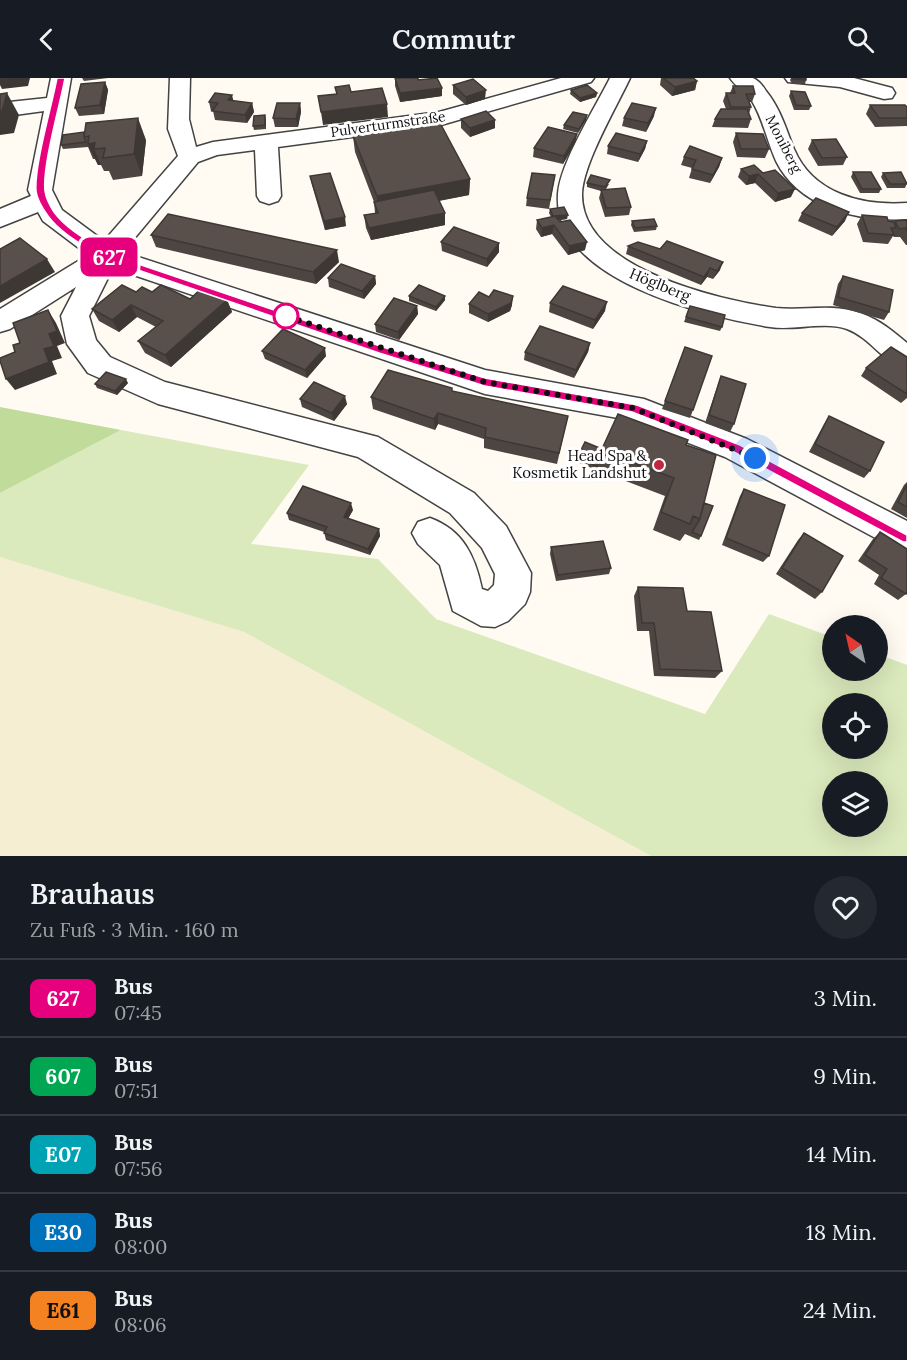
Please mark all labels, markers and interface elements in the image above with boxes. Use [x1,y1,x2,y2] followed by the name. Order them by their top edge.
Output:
[392,22,515,56] text: Commutr
[30,23,63,56] icon: back
[844,23,877,56] icon: search
[329,107,447,141] street label: Pulverturmstraße
[762,112,806,176] street label: Moniberg
[74,238,144,276] line badge: 627
[92,244,126,271] text: 627
[627,264,694,306] street label: Höglberg
[273,303,299,329] unlabelled marker
[740,443,770,473] your location
[512,446,648,482] place label: Head Spa & Kosmetik Landshut
[652,458,666,472] marker: Head Spa & Kosmetik Landshut
[822,615,888,681] north arrow
[822,615,888,837] map controls
[822,693,888,759] button: locate
[822,771,888,837] button: layers
[30,876,155,912] text: Brauhaus
[814,876,877,939] button: heart
[30,917,239,942] text: Zu Fuß · 3 Min. · 160 m
[114,972,153,1000] text: Bus
[814,984,877,1012] text: 3 Min.
[46,985,80,1012] text: 627
[114,1000,162,1025] text: 07:45
[114,1050,153,1078] text: Bus
[813,1062,877,1090] text: 9 Min.
[45,1063,81,1090] text: 607
[114,1078,158,1103] text: 07:51
[114,1128,153,1156] text: Bus
[806,1140,877,1168] text: 14 Min.
[45,1141,81,1168] text: E07
[114,1156,163,1181] text: 07:56
[114,1206,153,1234] text: Bus
[806,1218,877,1246] text: 18 Min.
[44,1219,82,1246] text: E30
[114,1234,168,1259] text: 08:00
[114,1284,153,1312] text: Bus
[803,1296,877,1324] text: 24 Min.
[46,1297,80,1324] text: E61
[114,1312,167,1337] text: 08:06

